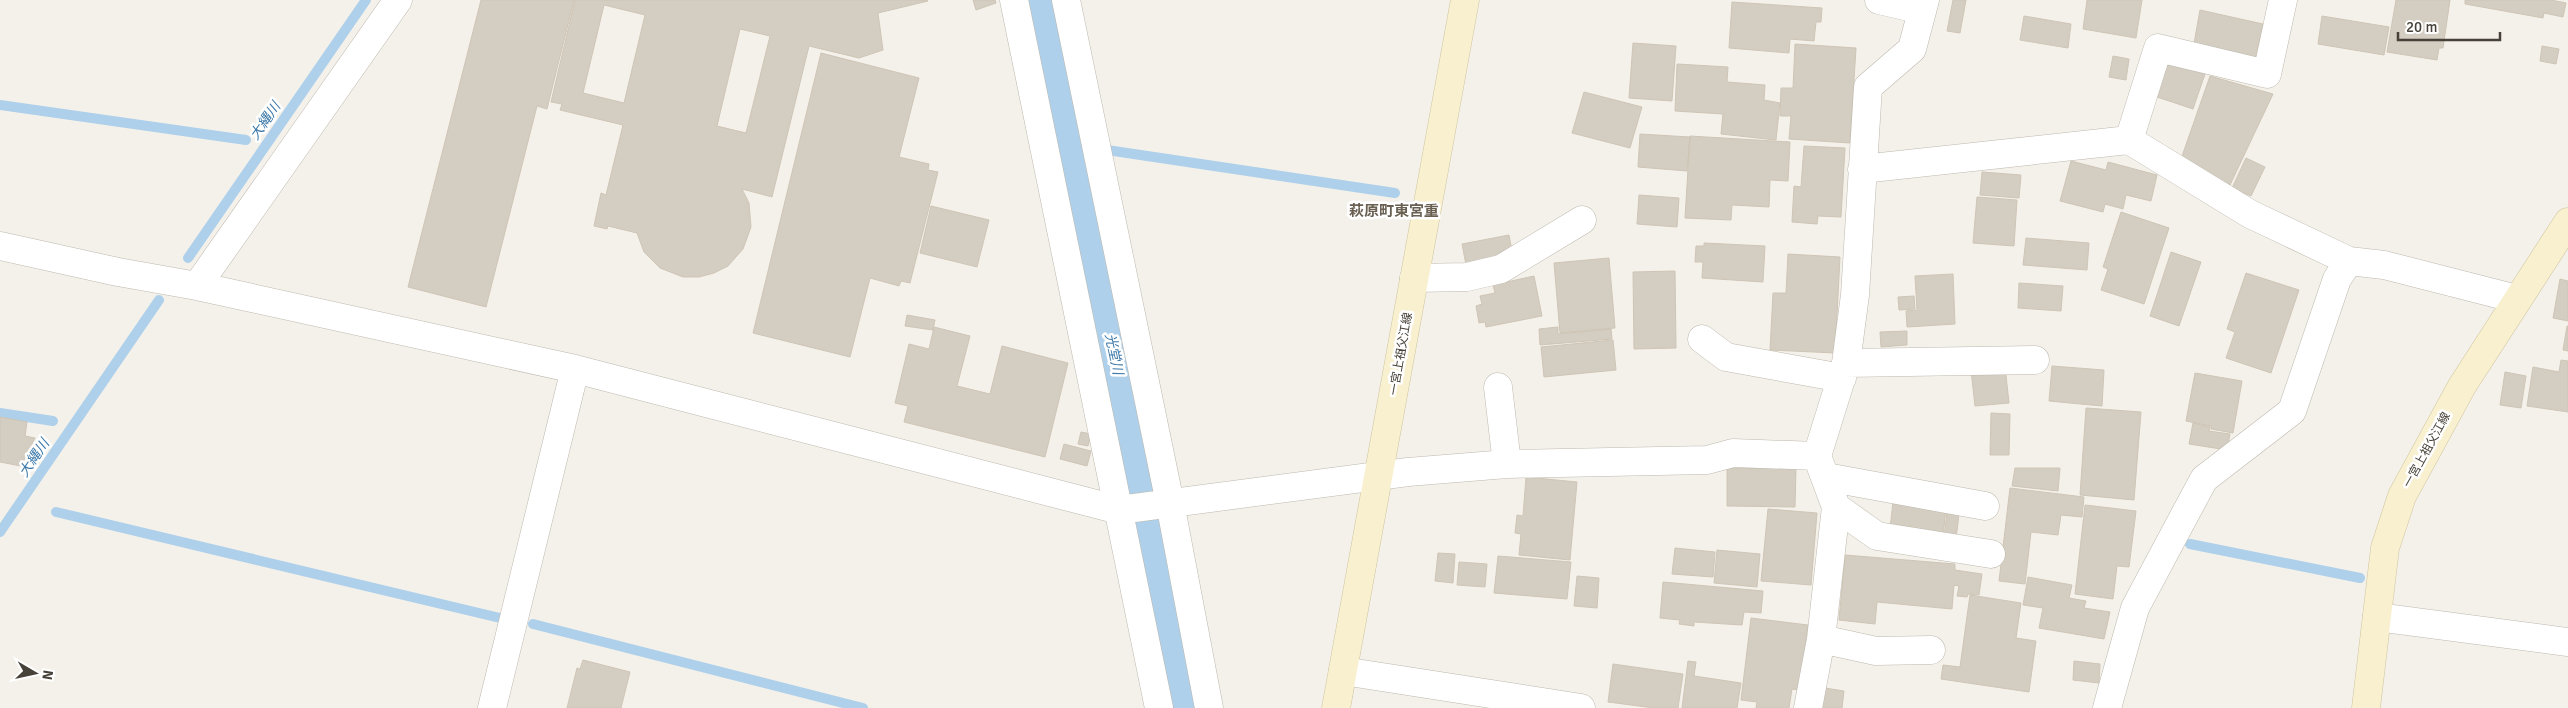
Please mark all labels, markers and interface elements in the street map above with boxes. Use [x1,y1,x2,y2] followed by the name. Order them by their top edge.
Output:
[2398,10,2500,42] scale bar
[2406,18,2437,36] text: 20 m
[246,97,285,143] water label: 大縄川
[1349,202,1439,220] district label: 萩原町東宮重
[1386,311,1416,397] street label: 一宮上祖父江線
[1101,332,1127,378] water label: 光堂川
[2400,410,2454,490] street label: 一宮上祖父江線
[15,434,54,480] water label: 大縄川
[10,648,60,698] north arrow
[38,669,57,681] text: N

